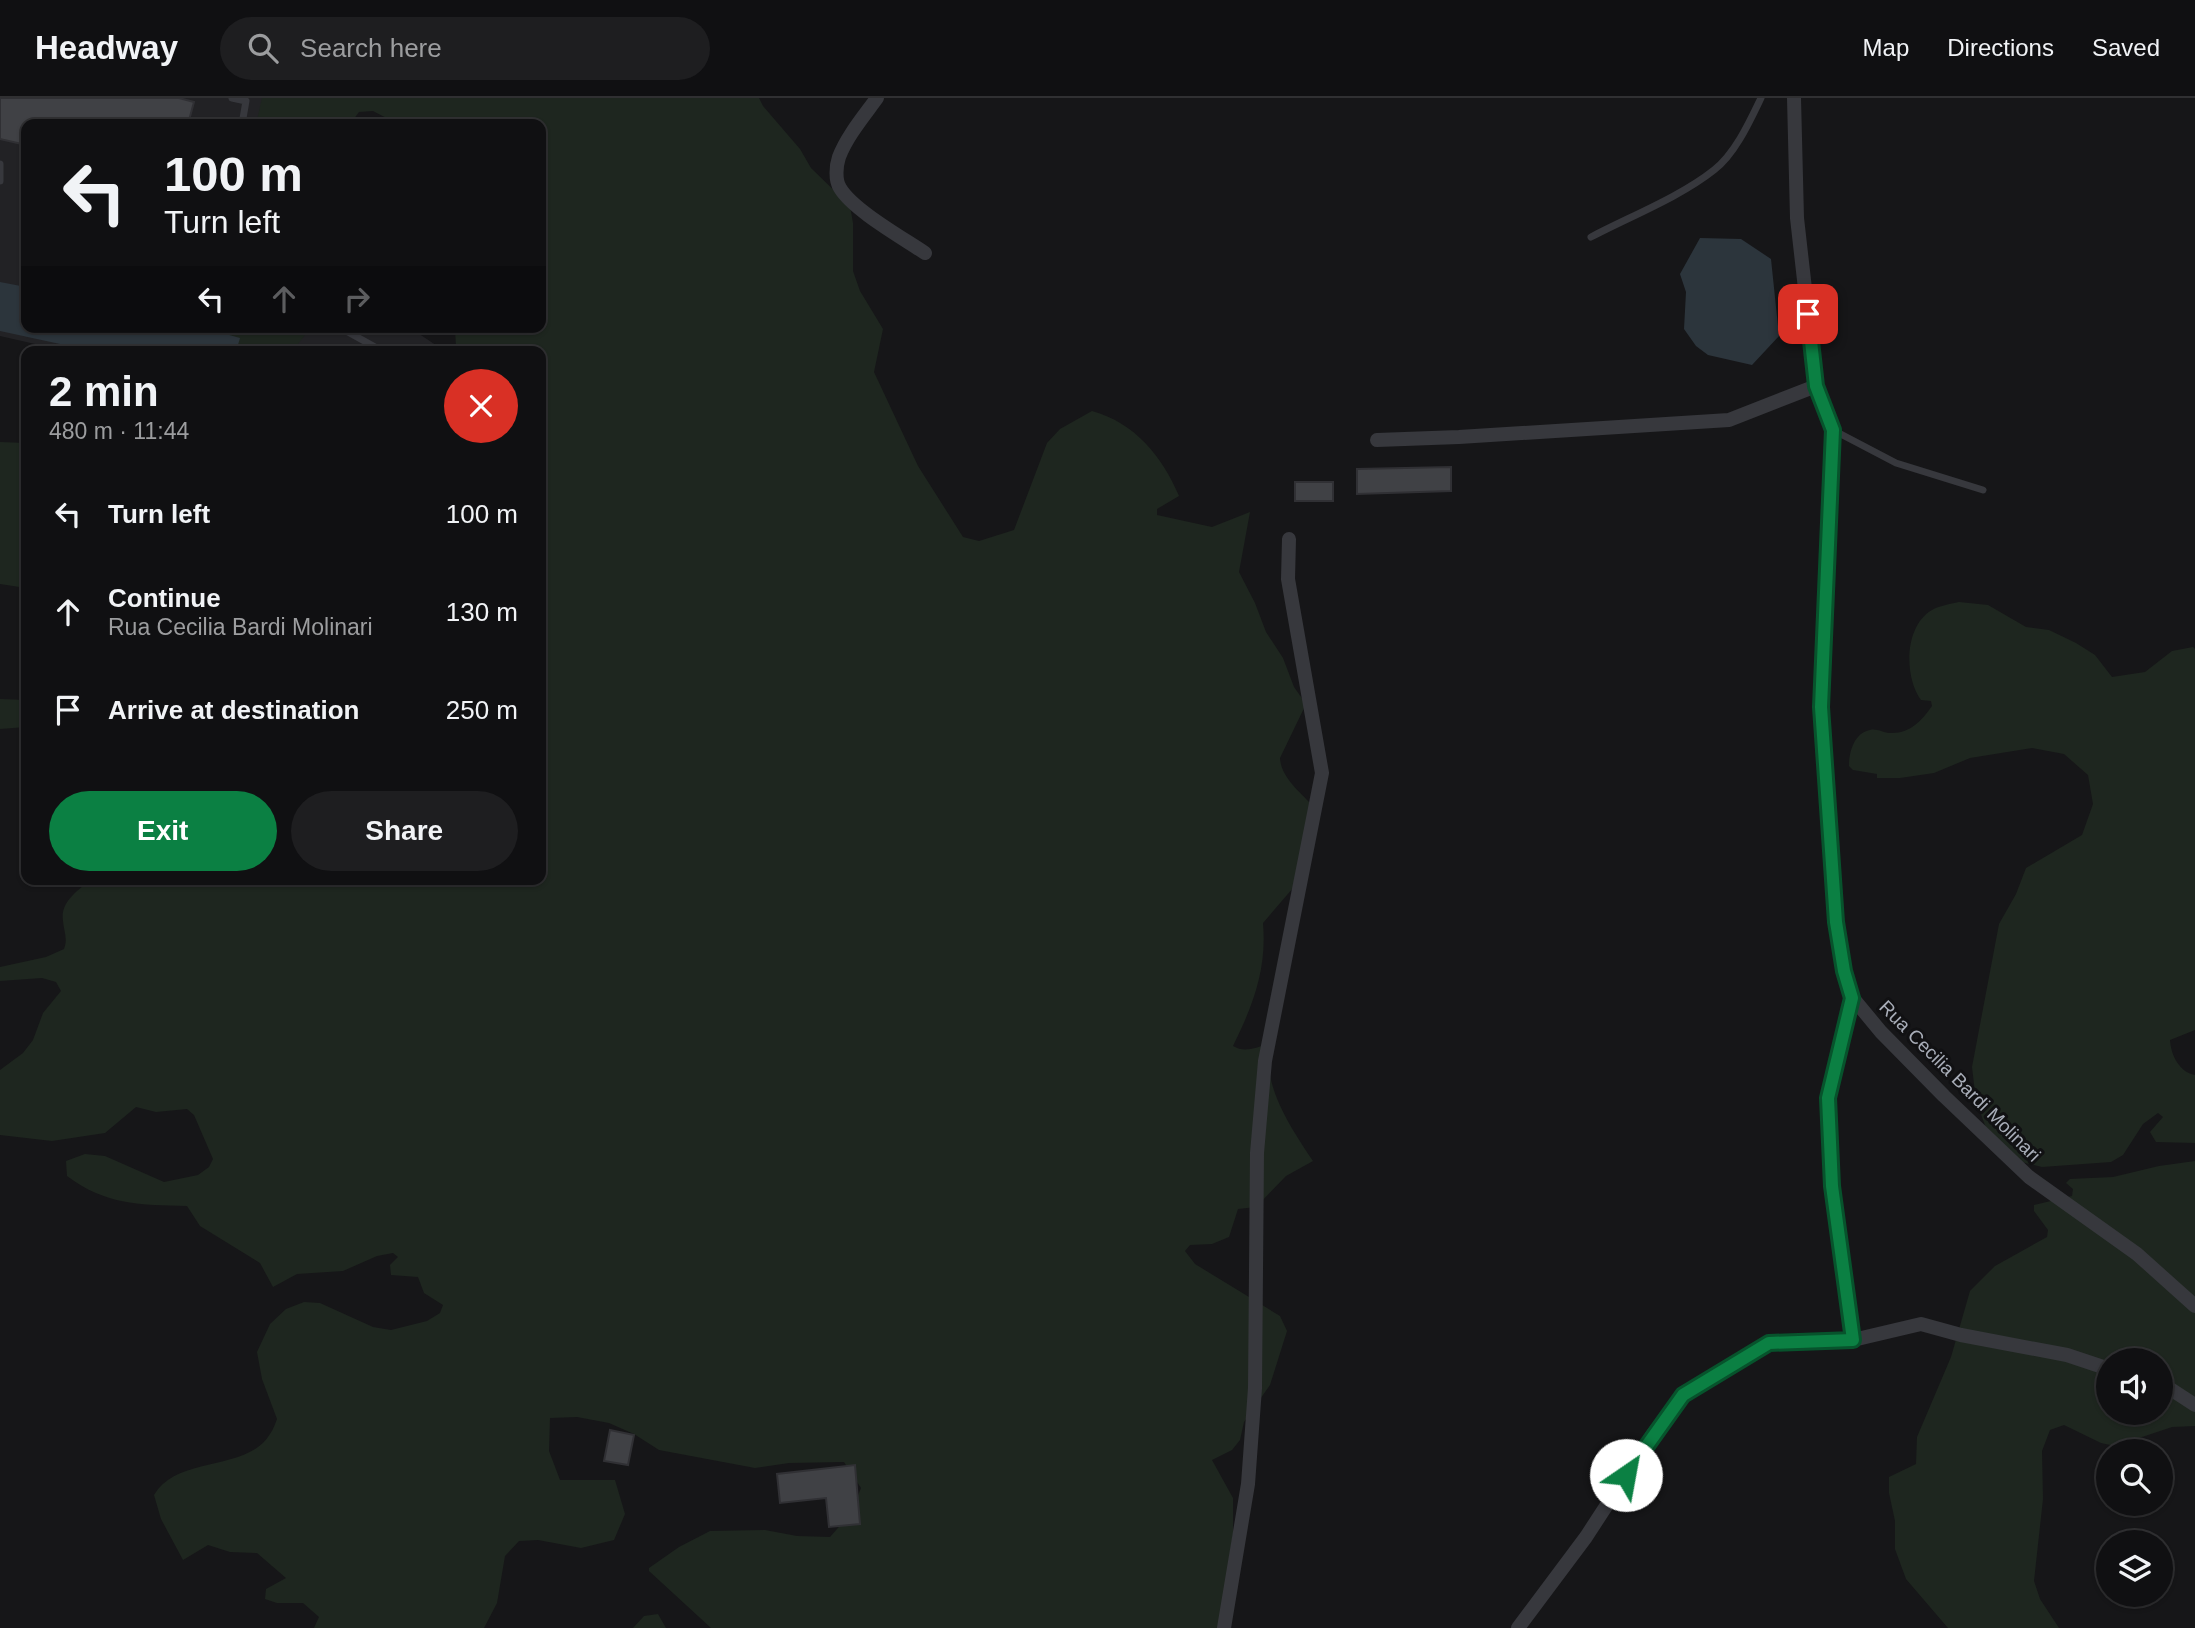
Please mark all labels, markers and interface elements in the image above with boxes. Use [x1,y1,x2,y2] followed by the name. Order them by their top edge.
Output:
[220,17,710,80] search box
[35,29,178,66] text: Headway
[244,29,282,67] icon: search
[300,33,442,63] text: Search here
[1863,34,1909,61] text: Map
[1947,34,2054,61] text: Directions
[2092,34,2160,61] text: Saved
[49,147,140,238] icon: left
[164,147,303,201] text: 100 m
[164,204,280,240] text: Turn left
[192,280,230,318] icon: left
[265,280,303,318] icon: ahead
[338,280,376,318] icon: right
[1778,284,1838,344] pin
[1789,295,1827,333] icon: arrive
[49,368,159,415] text: 2 min
[444,369,518,443] button: close
[49,418,189,444] text: 480 m · 11:44
[49,495,87,533] icon: left
[108,499,210,529] text: Turn left
[446,499,518,529] text: 100 m
[108,583,221,613] text: Continue
[49,593,87,631] icon: ahead
[446,597,518,627] text: 130 m
[108,614,373,640] text: Rua Cecilia Bardi Molinari
[49,691,87,729] icon: arrive
[108,695,359,725] text: Arrive at destination
[446,695,518,725] text: 250 m
[49,791,277,871] button: Exit
[291,791,518,871] button: Share
[1875,996,2045,1166] street label: Rua Cecilia Bardi Molinari
[2096,1348,2173,1607] map controls
[2096,1348,2173,1425] button: sound
[1589,1438,1663,1512] position arrow
[2096,1439,2173,1516] button: search
[2096,1530,2173,1607] button: layers

